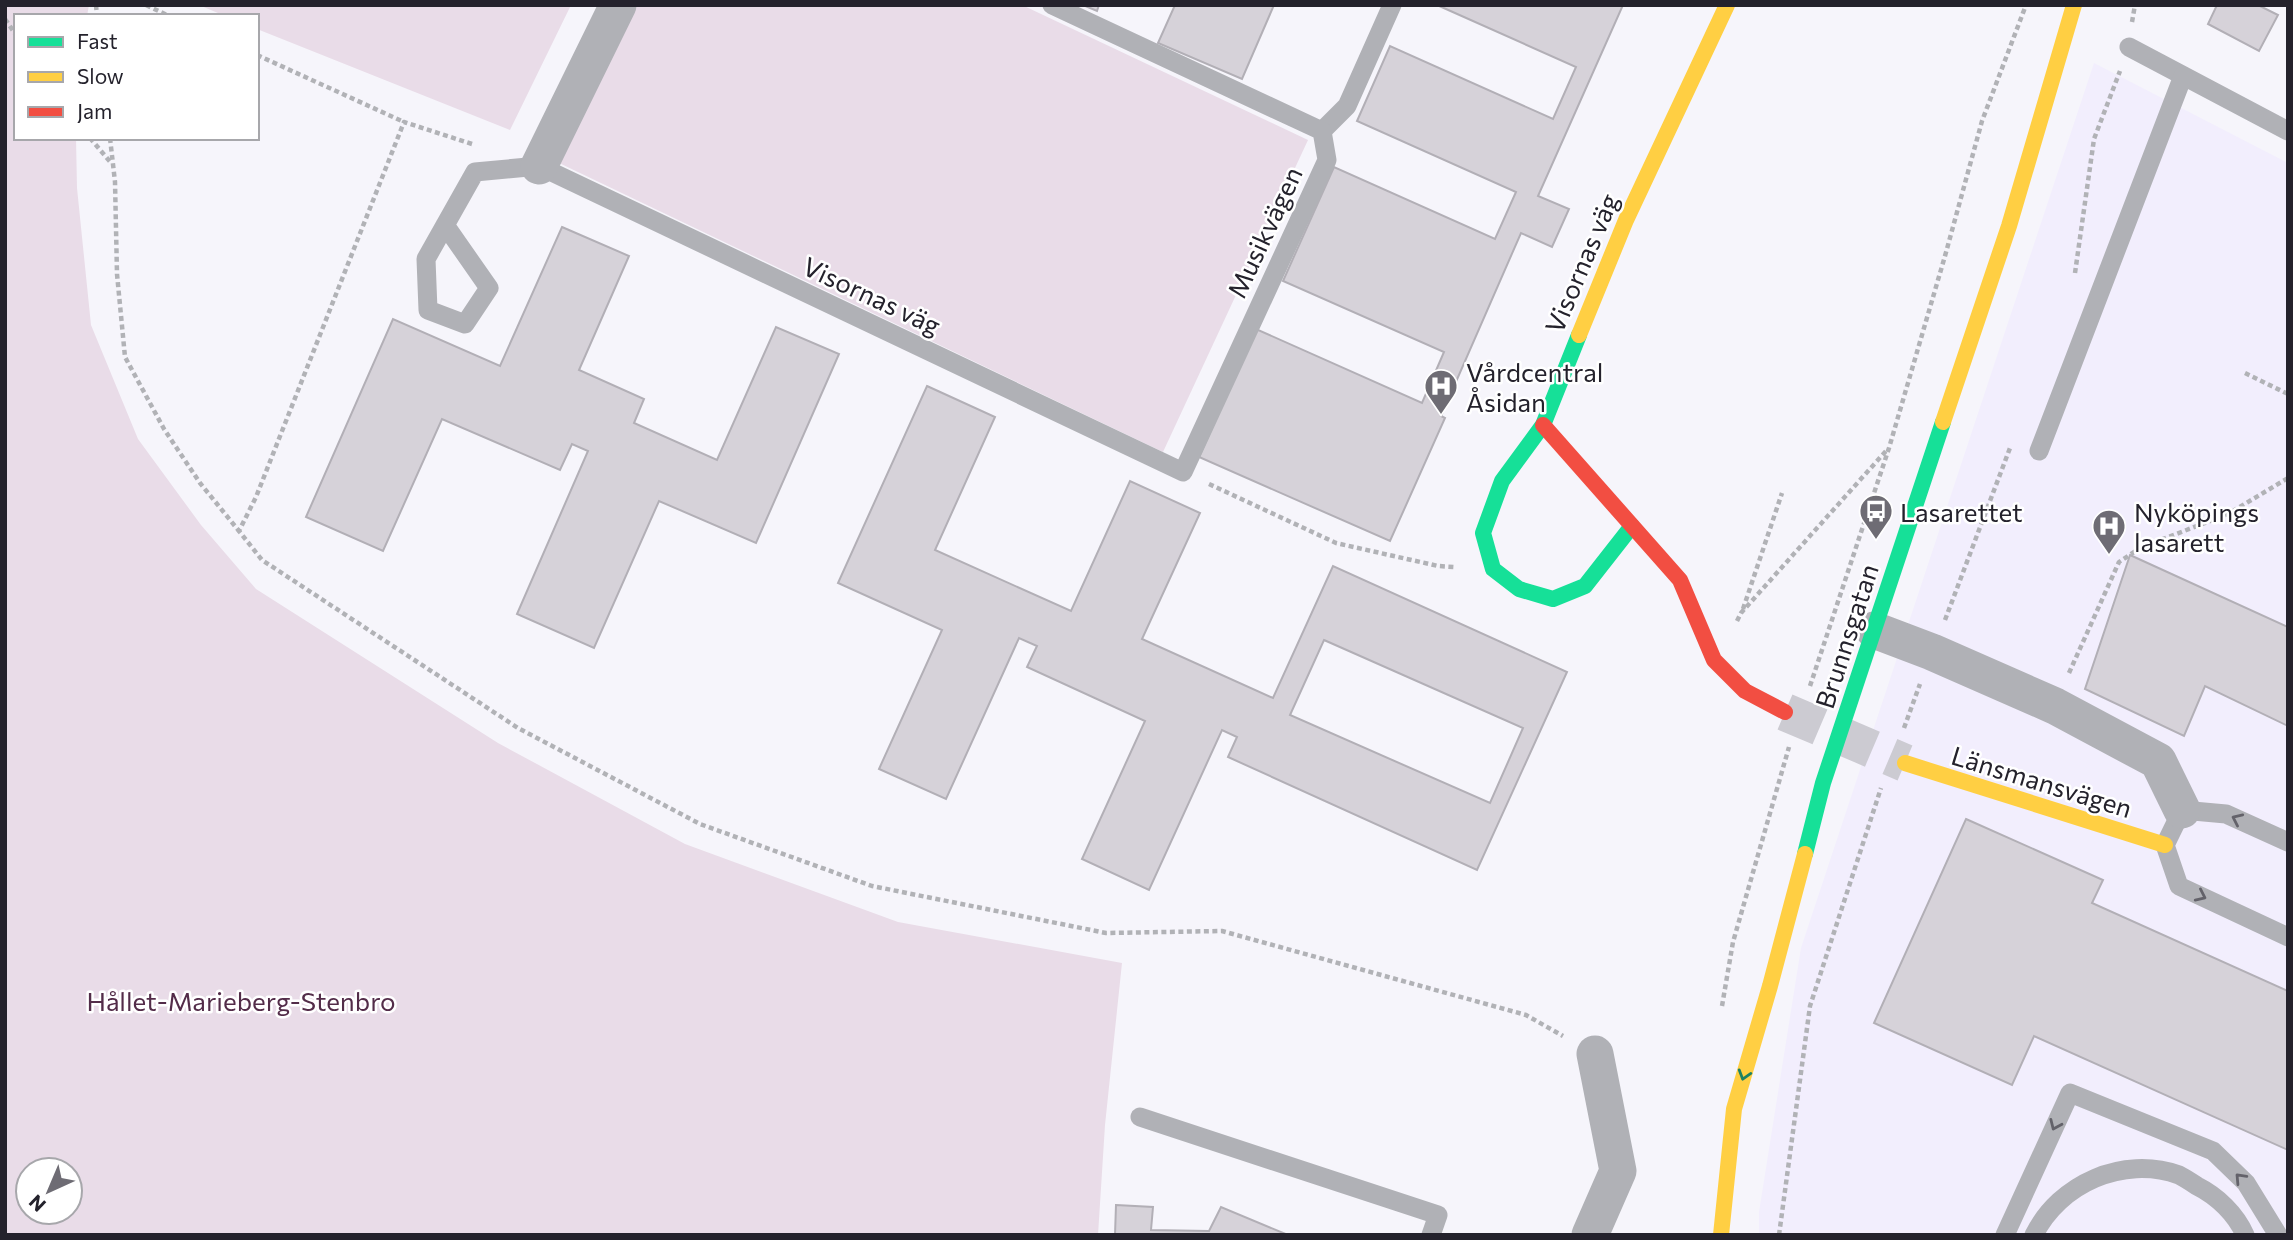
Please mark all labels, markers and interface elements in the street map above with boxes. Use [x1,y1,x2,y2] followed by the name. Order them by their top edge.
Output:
[14,14,259,140] legend
[77,28,118,53] text: Fast
[77,63,124,88] text: Slow
[77,98,112,123] text: Jam
[1220,162,1308,302] street label: Musikvägen
[1538,189,1624,337] street label: Visornas väg
[798,250,946,340] street label: Visornas väg
[1466,356,1603,417] place label: Vårdcentral Åsidan
[1422,367,1460,416] hospital icon: Vårdcentral Åsidan
[1857,492,1895,541] bus stop icon: Lasarettet
[1900,496,2023,527] place label: Lasarettet
[2134,496,2259,557] place label: Nyköpings lasarett
[2090,507,2128,556] hospital icon: Nyköpings lasarett
[1808,560,1884,712] street label: Brunnsgatan
[1948,739,2136,823] street label: Länsmansvägen
[2232,813,2244,827] one-way arrow
[2194,888,2206,902] one-way arrow
[86,985,396,1016] park label: Hållet-Marieberg-Stenbro
[1737,1069,1752,1081] one-way arrow
[2050,1117,2064,1130] one-way arrow
[14,1156,84,1226] north arrow
[2236,1173,2249,1186] one-way arrow
[24,1190,50,1217] text: N

